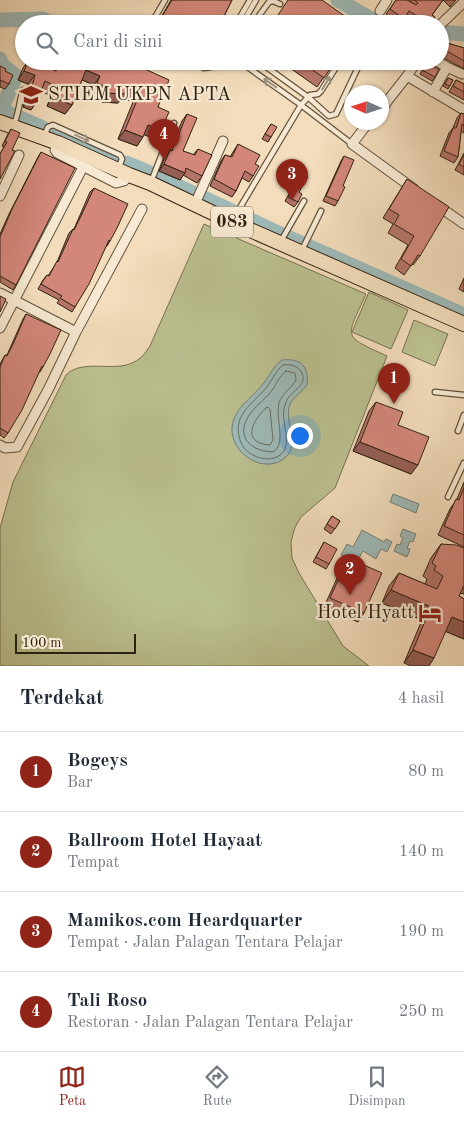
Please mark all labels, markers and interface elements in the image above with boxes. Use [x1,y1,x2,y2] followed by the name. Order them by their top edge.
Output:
[15,15,449,70] search box
[33,29,61,57] icon: search
[73,33,163,52] text: Cari di sini
[322,76,332,90] one-way arrow
[263,78,277,88] one-way arrow
[18,82,44,108] school or university icon: STIEM UKPN APTA
[344,85,389,130] north arrow
[48,86,232,105] place label: STIEM UKPN APTA
[148,119,180,160] pin: 4
[74,134,89,144] one-way arrow
[276,159,308,200] pin: 3
[211,206,253,238] road number: 083
[378,363,410,404] pin: 1
[287,423,313,449] your location
[334,554,366,595] pin: 2
[417,600,443,626] hotel icon: Hotel Hyatt
[317,604,414,623] place label: Hotel Hyatt
[15,631,136,654] scale bar
[22,636,61,650] text: 100 m
[20,688,104,709] text: Terdekat
[398,691,444,707] text: 4 hasil
[67,752,128,771] text: Bogeys
[31,764,41,780] text: 1
[408,764,444,780] text: 80 m
[67,775,93,791] text: Bar
[67,832,262,851] text: Ballroom Hotel Hayaat
[31,844,41,860] text: 2
[399,844,444,860] text: 140 m
[67,855,119,871] text: Tempat
[67,912,302,931] text: Mamikos.com Heardquarter
[31,924,41,940] text: 3
[399,924,444,940] text: 190 m
[67,935,343,951] text: Tempat · Jalan Palagan Tentara Pelajar
[67,992,147,1011] text: Tali Roso
[31,1004,41,1020] text: 4
[399,1004,444,1020] text: 250 m
[67,1015,353,1031] text: Restoran · Jalan Palagan Tentara Pelajar
[58,1063,86,1110] tab: Peta
[203,1063,232,1110] tab: Rute
[348,1063,406,1110] tab: Disimpan

